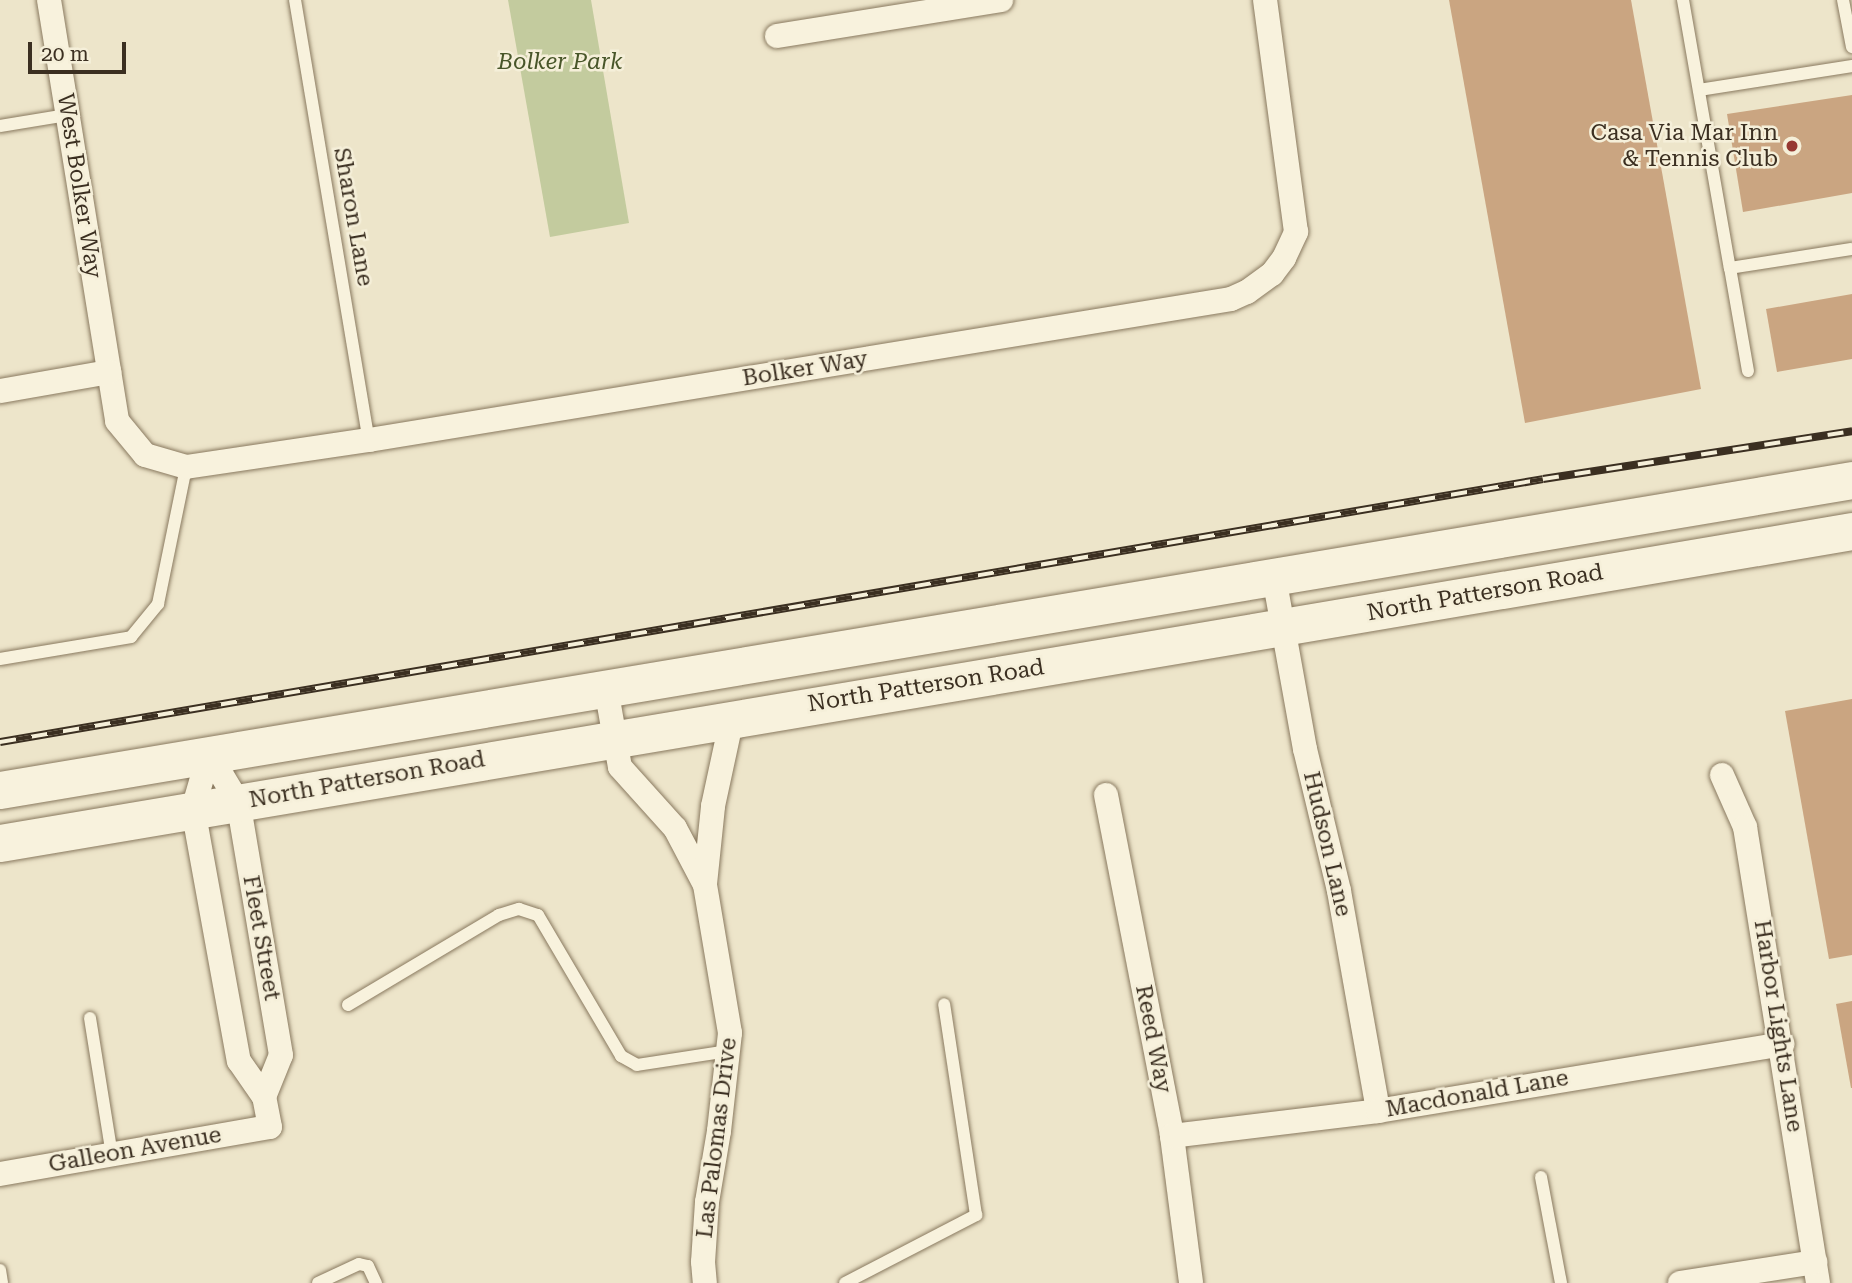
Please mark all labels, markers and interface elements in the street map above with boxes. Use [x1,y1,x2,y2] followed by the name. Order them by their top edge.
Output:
[32,28,130,72] scale bar
[41,42,89,66] text: 20 m
[498,48,622,76] park label: Bolker Park
[51,92,107,280] street label: West Bolker Way
[1591,119,1778,173] place label: Casa Via Mar Inn & Tennis Club
[1784,138,1800,154] marker: Casa Via Mar Inn & Tennis Club
[327,146,379,288] street label: Sharon Lane
[740,345,870,393] street label: Bolker Way
[1365,559,1605,627] street label: North Patterson Road
[806,654,1046,718] street label: North Patterson Road
[247,746,487,814] street label: North Patterson Road
[1297,769,1357,919] street label: Hudson Lane
[236,873,286,1003] street label: Fleet Street
[1748,918,1808,1134] street label: Harbor Lights Lane
[1129,983,1177,1095] street label: Reed Way
[691,1036,743,1240] street label: Las Palomas Drive
[1384,1064,1570,1124] street label: Macdonald Lane
[46,1121,224,1179] street label: Galleon Avenue

